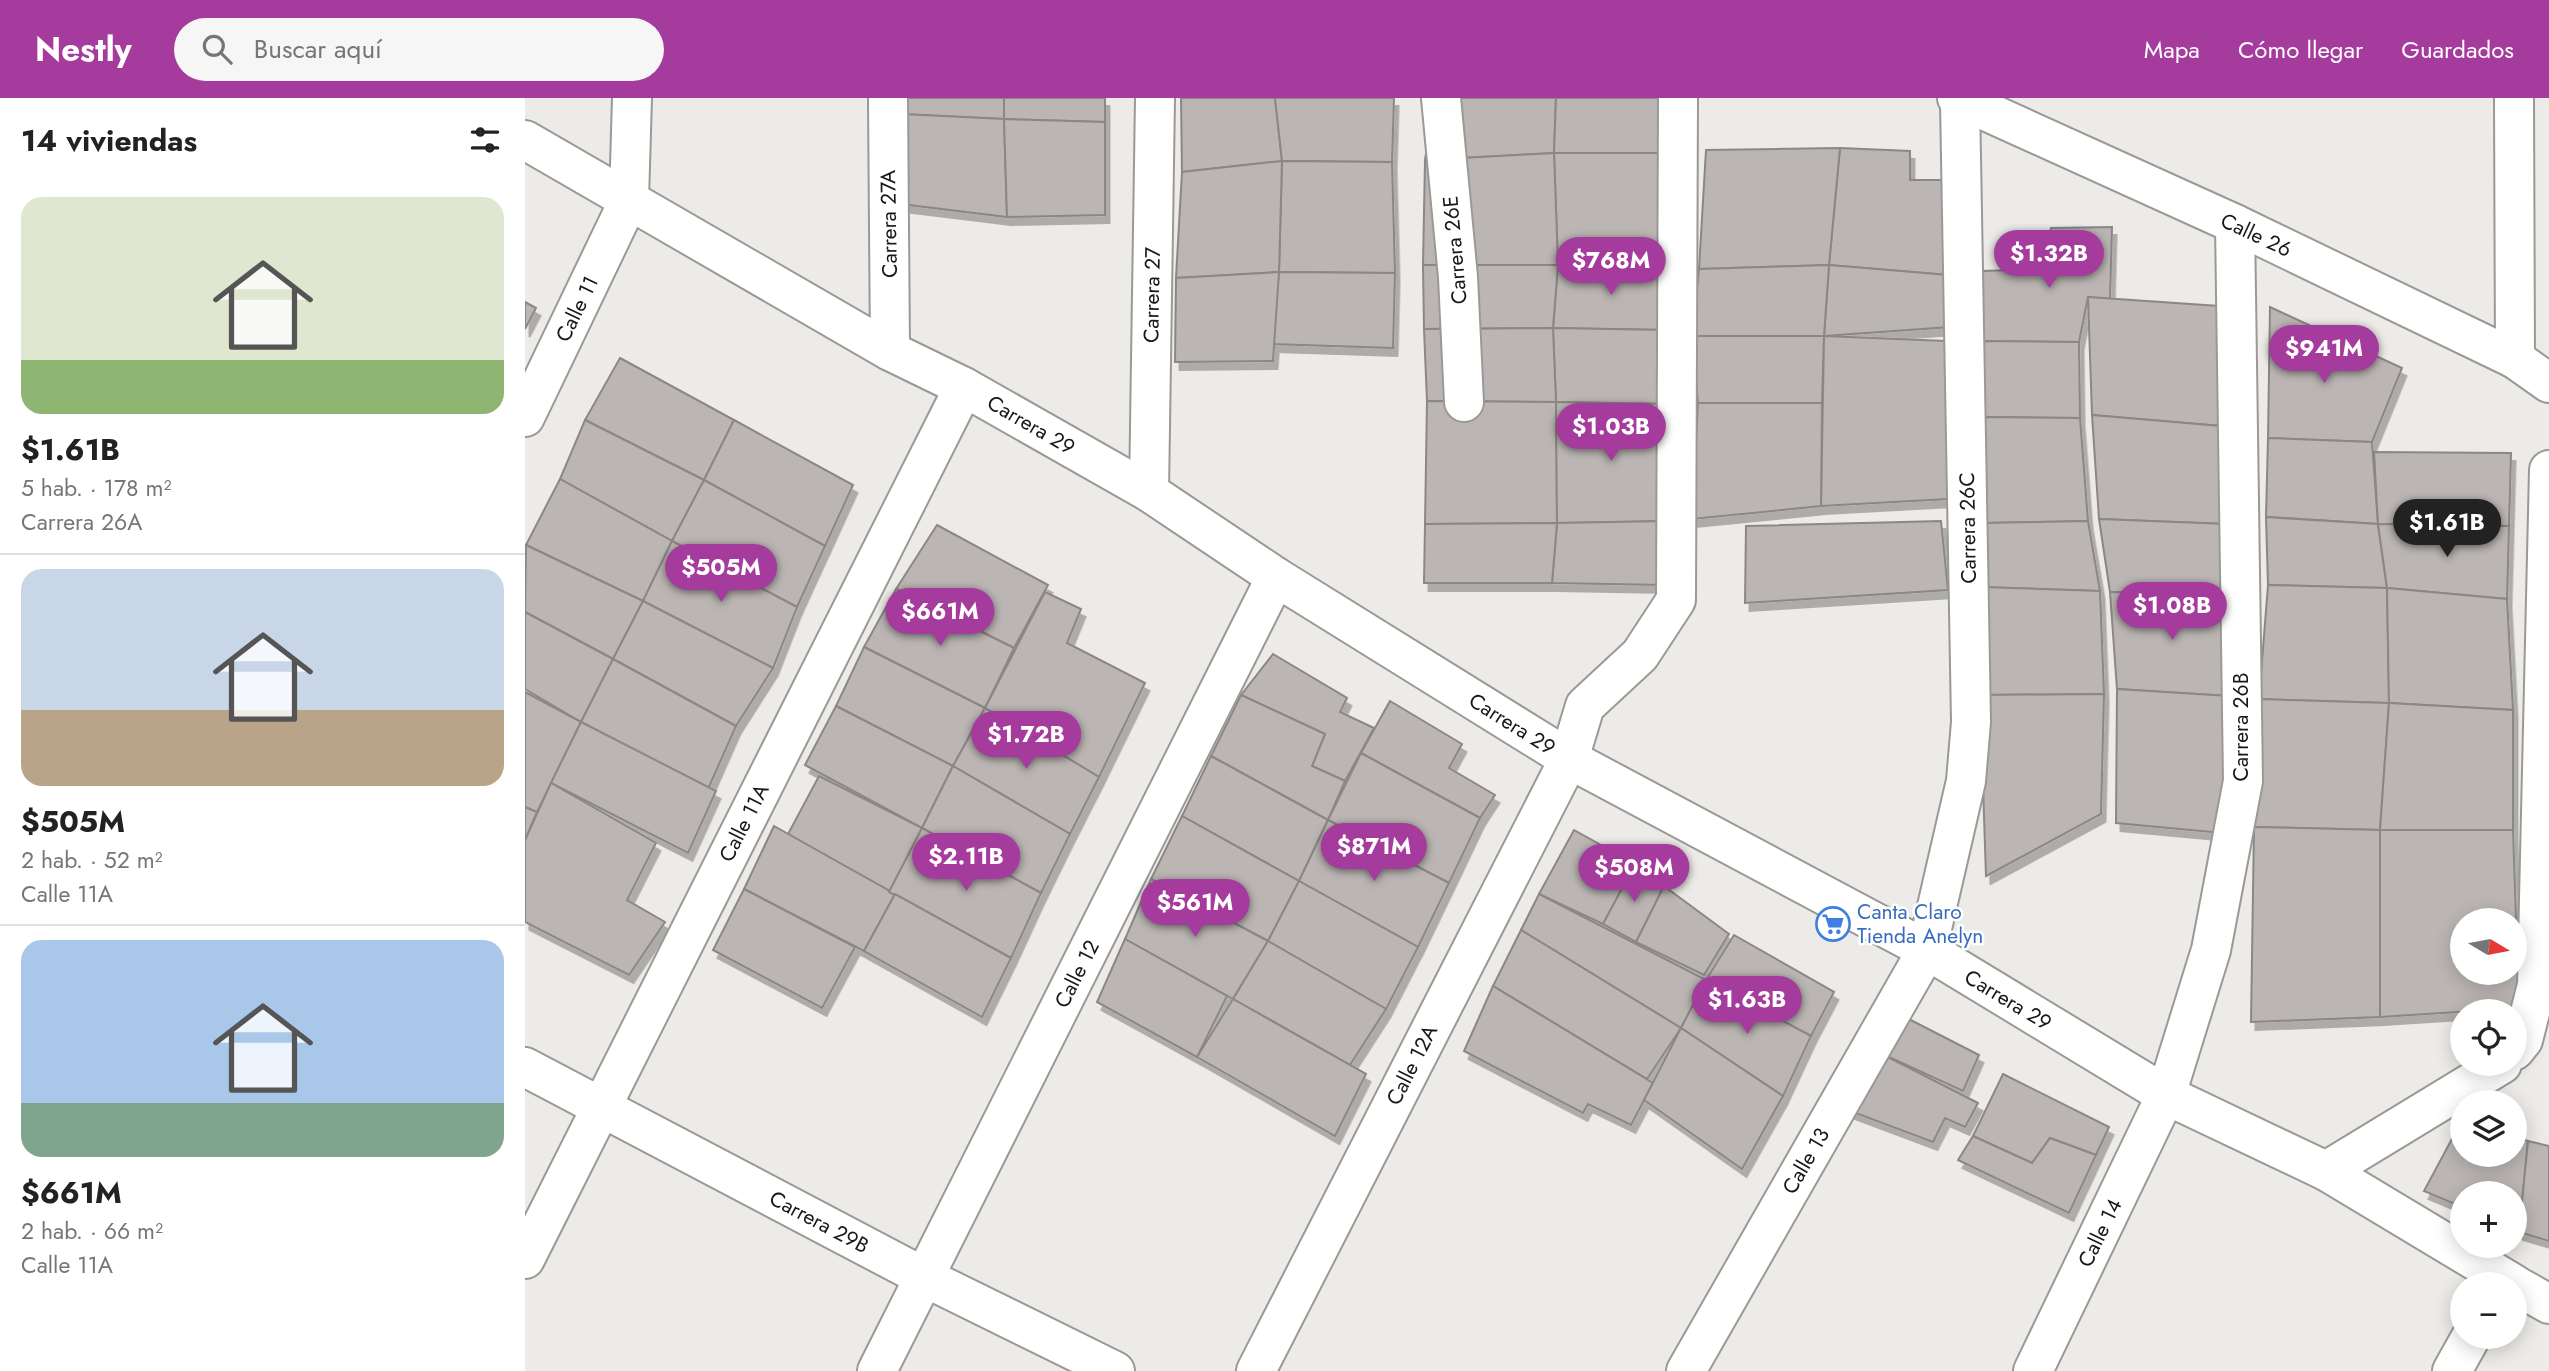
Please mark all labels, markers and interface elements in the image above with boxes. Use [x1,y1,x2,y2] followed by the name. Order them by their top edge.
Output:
[174,18,664,81] search box
[35,26,132,73] text: Nestly
[198,30,236,68] icon: search
[254,30,382,68] text: Buscar aquí
[2144,32,2200,67] text: Mapa
[2238,32,2363,67] text: Cómo llegar
[2401,32,2514,67] text: Guardados
[21,119,197,162] text: 14 viviendas
[466,121,504,159] icon: filters
[873,170,905,278] street label: Carrera 27A
[1435,195,1475,305] street label: Carrera 26E
[2216,205,2296,265] street label: Calle 26
[1992,230,2106,290] pin: $1.32B
[2010,236,2088,270] text: $1.32B
[1562,238,1660,297] pin: $768M
[200,242,326,368] icon: home
[1572,243,1650,277] text: $768M
[1136,247,1168,343] street label: Carrera 27
[548,271,606,347] street label: Calle 11
[2275,326,2373,385] pin: $941M
[2285,331,2363,365] text: $941M
[981,388,1081,462] street label: Carrera 29
[1554,404,1668,463] pin: $1.03B
[1572,409,1650,443] text: $1.03B
[21,428,120,471] text: $1.61B
[21,471,171,505] text: 5 hab. · 178 m²
[1952,472,1984,584] street label: Carrera 26C
[2390,500,2504,559] pin: $1.61B
[21,505,142,539] text: Carrera 26A
[2409,505,2485,539] text: $1.61B
[672,545,770,604] pin: $505M
[681,550,761,584] text: $505M
[2115,582,2229,642] pin: $1.08B
[891,588,989,648] pin: $661M
[2133,588,2211,622] text: $1.08B
[901,594,979,628] text: $661M
[200,614,326,740] icon: home
[2226,673,2256,781] street label: Carrera 26B
[1463,686,1561,762] street label: Carrera 29
[969,712,1083,771] pin: $1.72B
[987,717,1065,751] text: $1.72B
[712,779,776,867] street label: Calle 11A
[21,800,125,843] text: $505M
[1325,824,1423,883] pin: $871M
[1337,829,1411,863] text: $871M
[909,834,1023,893] pin: $2.11B
[928,839,1004,873] text: $2.11B
[21,843,163,877] text: 2 hab. · 52 m²
[1585,844,1683,904] pin: $508M
[1594,850,1674,884] text: $508M
[21,877,113,911] text: Calle 11A
[1146,880,1244,939] pin: $561M
[1157,885,1233,919] text: $561M
[1857,897,1983,951] place label: Canta Claro Tienda Anelyn
[1814,905,1852,943] supermarket icon: Canta Claro Tienda Anelyn
[2450,908,2527,985] north arrow
[2450,908,2527,1349] map controls
[1047,935,1107,1013] street label: Calle 12
[1959,962,2057,1038] street label: Carrera 29
[1690,976,1804,1036] pin: $1.63B
[1708,982,1786,1016] text: $1.63B
[200,985,326,1111] icon: home
[2450,999,2527,1076] button: locate
[1379,1020,1445,1110] street label: Calle 12A
[2450,1090,2527,1167] button: layers
[1775,1122,1837,1200] street label: Calle 13
[21,1171,122,1214] text: $661M
[2450,1181,2527,1258] button: +
[764,1183,874,1261] street label: Carrera 29B
[2071,1194,2129,1272] street label: Calle 14
[21,1214,163,1248] text: 2 hab. · 66 m²
[21,1248,113,1282] text: Calle 11A
[2450,1272,2527,1349] button: −

